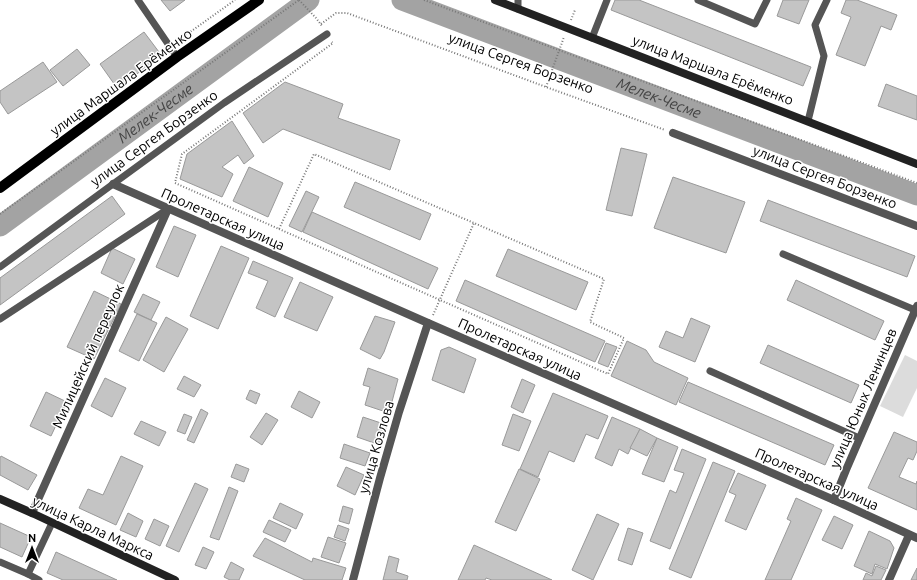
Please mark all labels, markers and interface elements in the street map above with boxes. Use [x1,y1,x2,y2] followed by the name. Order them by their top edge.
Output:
[47,25,195,139] street label: улица Маршала Ерёменко
[446,29,596,97] street label: улица Сергея Борзенко
[630,32,796,108] street label: улица Маршала Ерёменко
[615,74,704,121] water label: Мелек-Чесме
[114,79,196,146] water label: Мелек-Чесме
[87,87,221,189] street label: улица Сергея Борзенко
[751,142,899,212] street label: улица Сергея Борзенко
[159,185,287,253] street label: Пролетарская улица
[49,281,127,431] street label: Милицейский переулок
[456,315,584,383] street label: Пролетарская улица
[826,326,900,470] street label: улица Юных Ленинцев
[355,399,397,495] street label: улица Козлова
[753,445,881,513] street label: Пролетарская улица
[30,493,156,563] street label: улица Карла Маркса
[12,528,52,568] north arrow
[28,532,36,544] text: N

